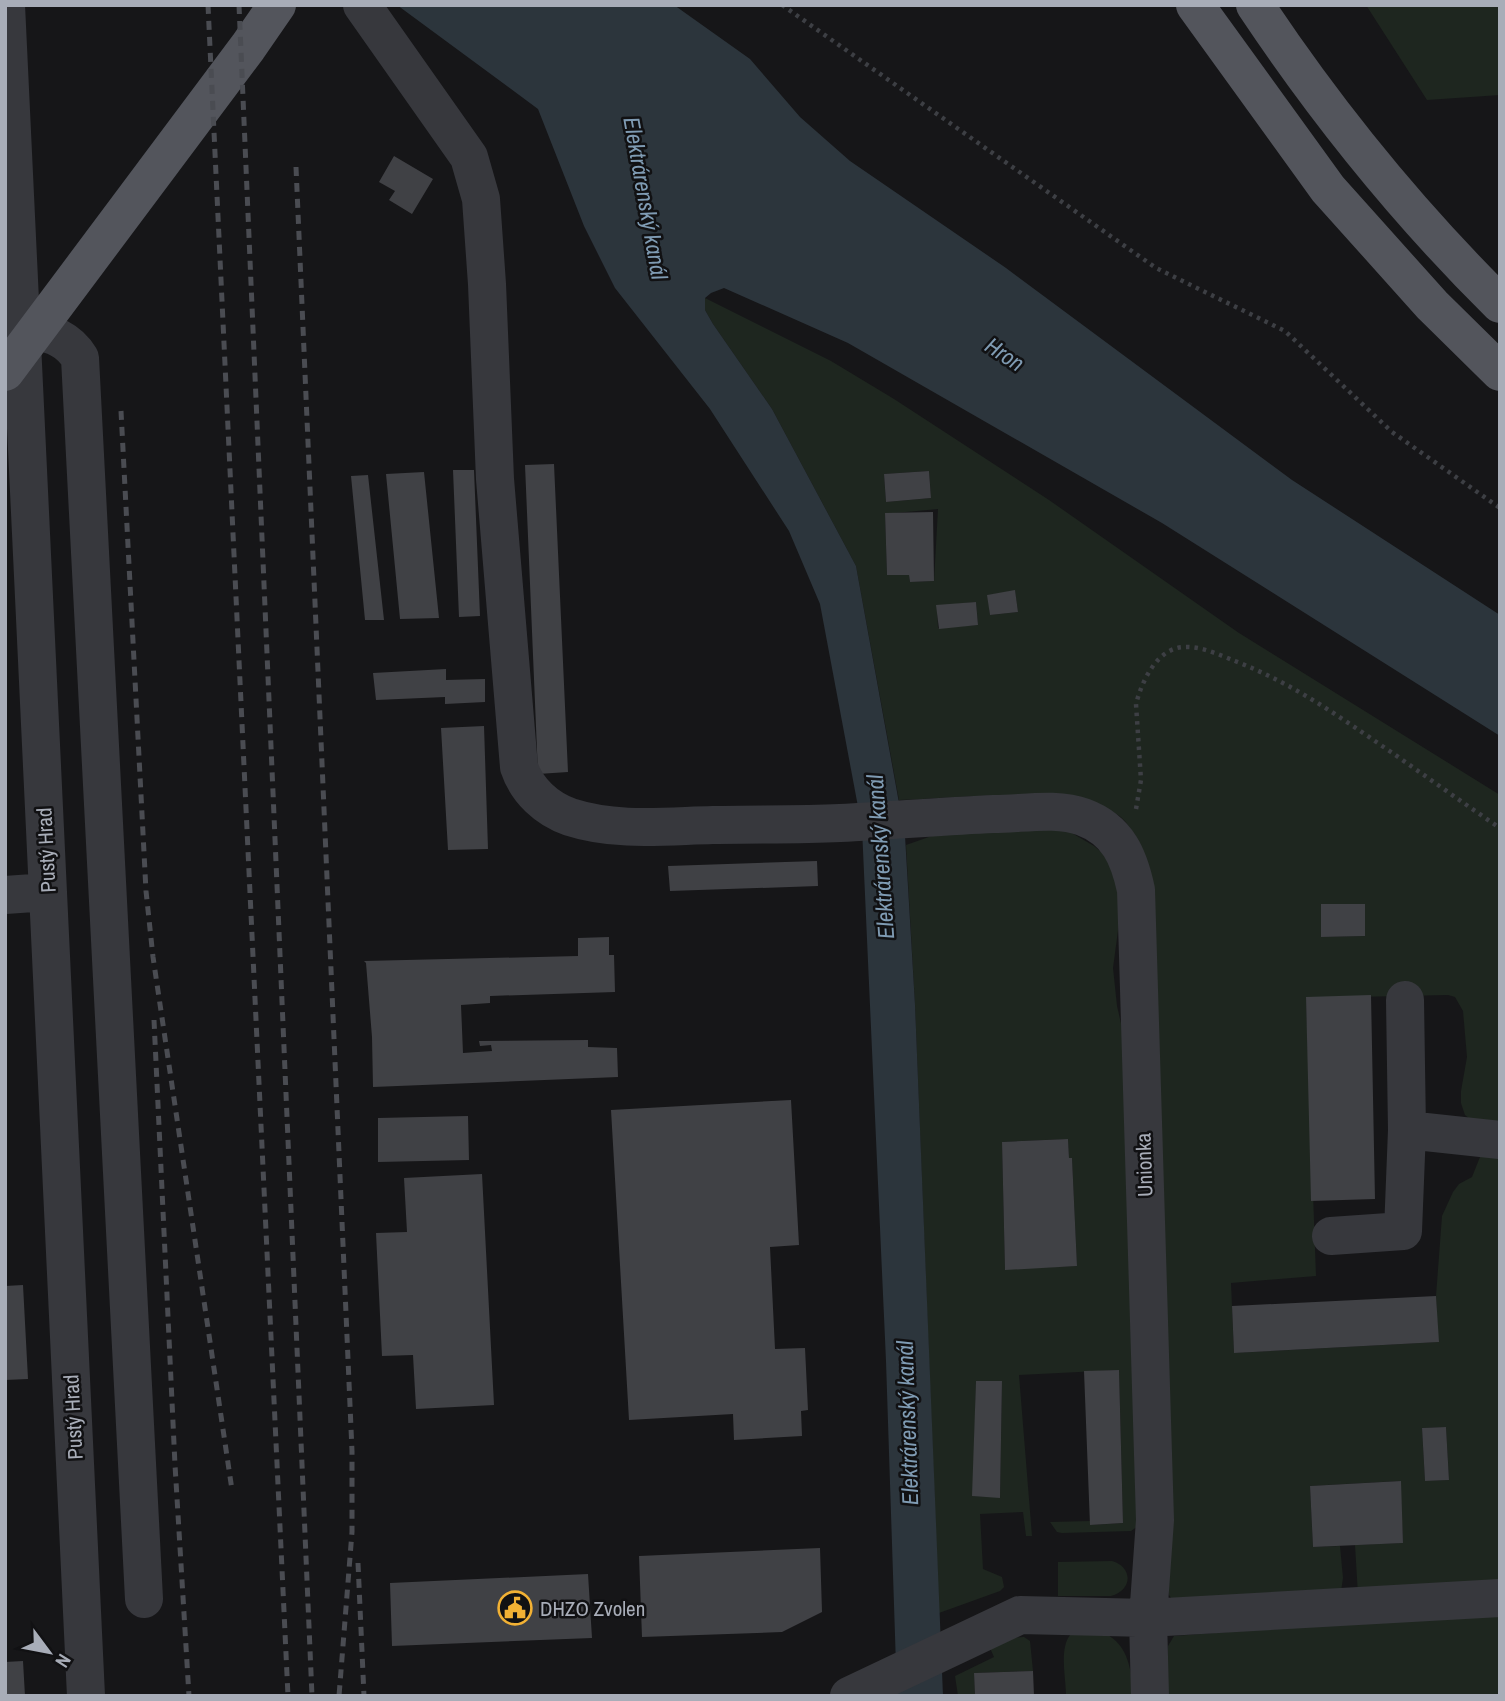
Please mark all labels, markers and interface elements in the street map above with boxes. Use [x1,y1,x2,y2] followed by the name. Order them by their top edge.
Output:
[616,114,676,283] water label: Elektrárenský kanál
[979,330,1031,378] water label: Hron
[859,773,901,940] water label: Elektrárenský kanál
[29,807,63,893] street label: Pustý Hrad
[1128,1132,1160,1198] street label: Unionka
[889,1339,925,1506] water label: Elektrárenský kanál
[56,1374,90,1460] street label: Pustý Hrad
[496,1589,534,1627] public building icon: DHZO Zvolen
[540,1594,645,1623] place label: DHZO Zvolen
[14,1617,84,1687] north arrow
[49,1649,77,1673] text: N

